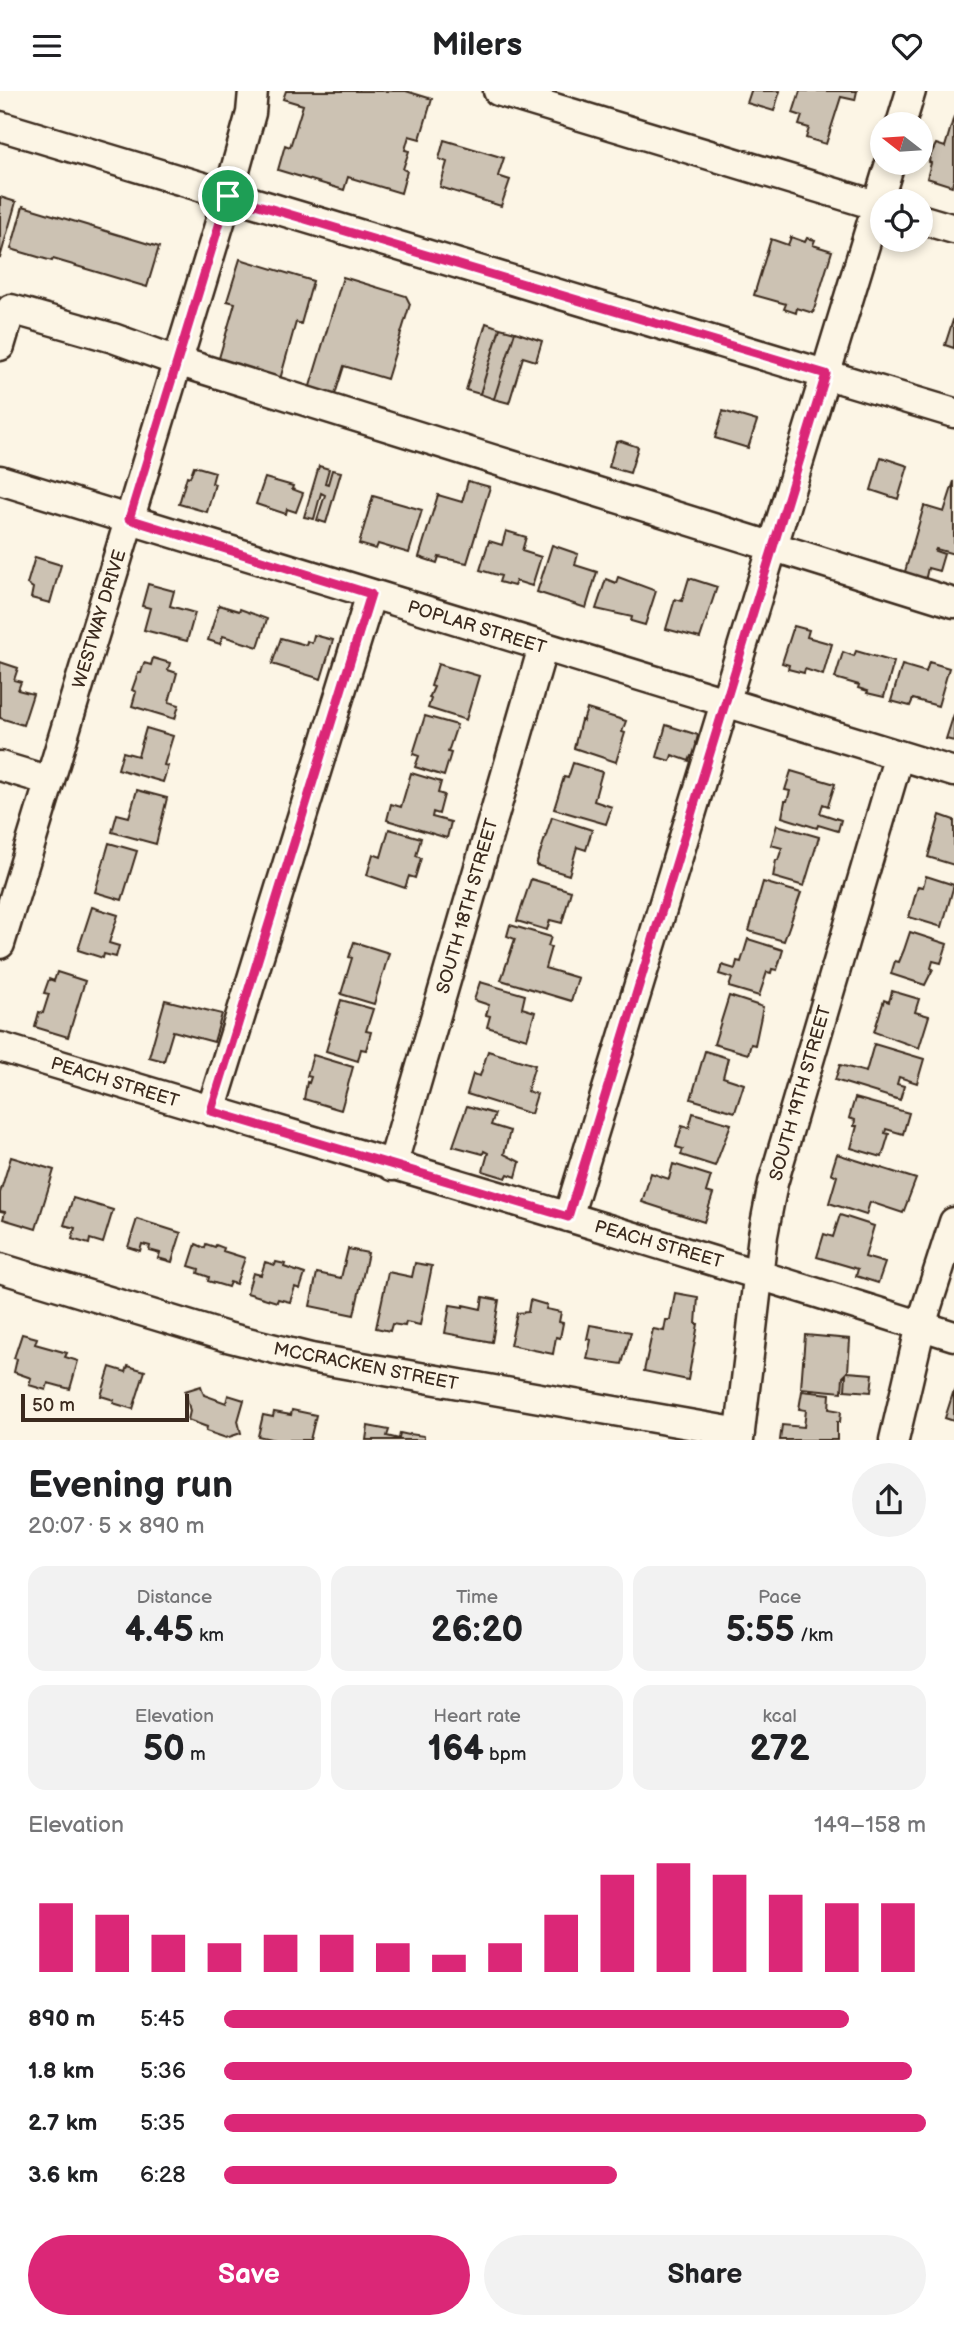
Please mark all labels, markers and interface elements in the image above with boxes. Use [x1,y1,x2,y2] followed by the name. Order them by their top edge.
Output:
[432,26,522,65] text: Milers
[28,27,66,65] icon: menu
[888,27,926,65] icon: heart
[870,112,933,175] north arrow
[870,112,933,252] map controls
[198,166,258,226] pin
[209,177,247,215] icon: arrive
[870,189,933,252] button: locate
[68,547,131,691] street label: WESTWAY DRIVE
[405,596,549,659] street label: POPLAR STREET
[432,816,503,996] street label: SOUTH 18TH STREET
[765,1003,836,1183] street label: SOUTH 19TH STREET
[48,1053,182,1112] street label: PEACH STREET
[592,1216,726,1273] street label: PEACH STREET
[272,1338,460,1395] street label: MCCRACKEN STREET
[21,1391,189,1423] scale bar
[32,1394,75,1417] text: 50 m
[28,1463,233,1508] text: Evening run
[852,1463,926,1537] button: share
[28,1512,205,1540] text: 20:07 · 5 × 890 m
[136,1586,212,1609] text: Distance
[456,1586,498,1609] text: Time
[758,1586,801,1609] text: Pace
[125,1609,194,1652] text: 4.45
[431,1609,523,1652] text: 26:20
[726,1609,795,1652] text: 5:55
[194,1624,224,1647] text: km
[795,1624,834,1647] text: /km
[135,1705,214,1728] text: Elevation
[433,1705,521,1728] text: Heart rate
[763,1705,797,1728] text: kcal
[143,1728,185,1771] text: 50
[427,1728,484,1771] text: 164
[749,1728,810,1771] text: 272
[185,1743,206,1766] text: m
[484,1743,527,1766] text: bpm
[28,1811,124,1839] text: Elevation
[814,1811,926,1839] text: 149–158 m
[28,2005,95,2033] text: 890 m
[140,2005,185,2033] text: 5:45
[28,2057,94,2085] text: 1.8 km
[140,2057,186,2085] text: 5:36
[28,2109,97,2137] text: 2.7 km
[140,2109,185,2137] text: 5:35
[28,2161,98,2189] text: 3.6 km
[140,2161,186,2189] text: 6:28
[28,2235,470,2315] button: Save
[484,2235,926,2315] button: Share

